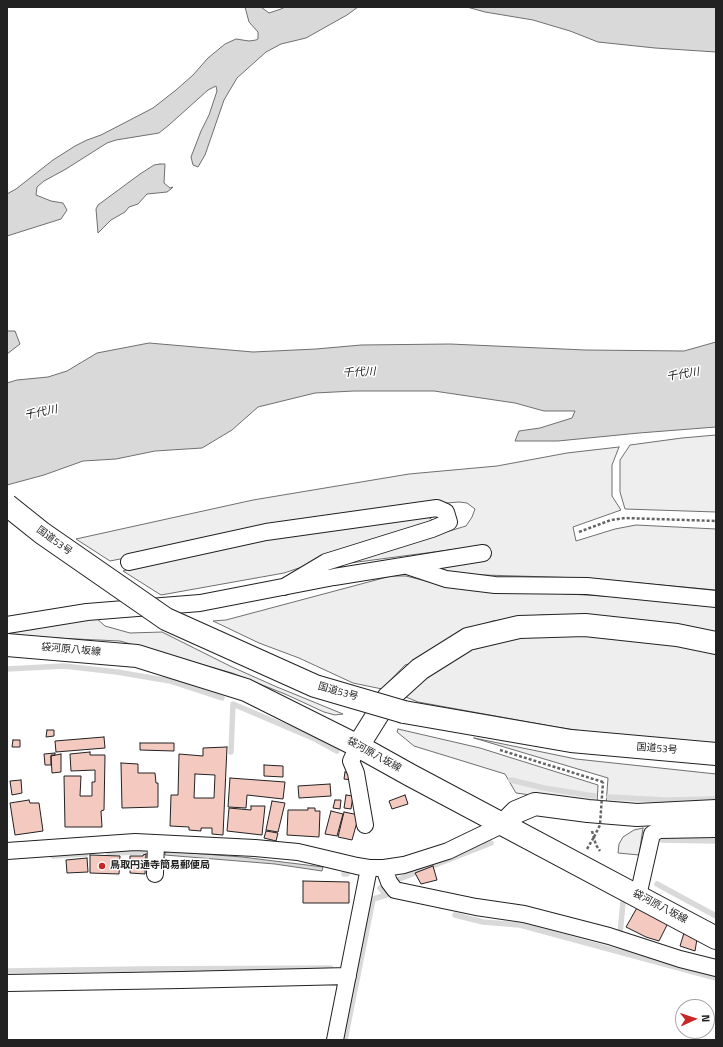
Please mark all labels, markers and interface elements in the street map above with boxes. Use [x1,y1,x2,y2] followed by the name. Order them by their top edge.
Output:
[342,366,376,380] water label: 千代川
[666,366,700,384] water label: 千代川
[24,403,58,423] water label: 千代川
[34,524,74,558] street label: 国道53号
[41,641,101,659] street label: 袋河原八坂線
[317,681,359,703] street label: 国道53号
[345,735,403,775] street label: 袋河原八坂線
[636,741,678,757] street label: 国道53号
[110,860,210,872] place label: 鳥取円通寺簡易郵便局
[97,861,107,871] marker: 鳥取円通寺簡易郵便局
[631,888,689,926] street label: 袋河原八坂線
[675,999,715,1039] north arrow
[698,1014,714,1023] text: N

